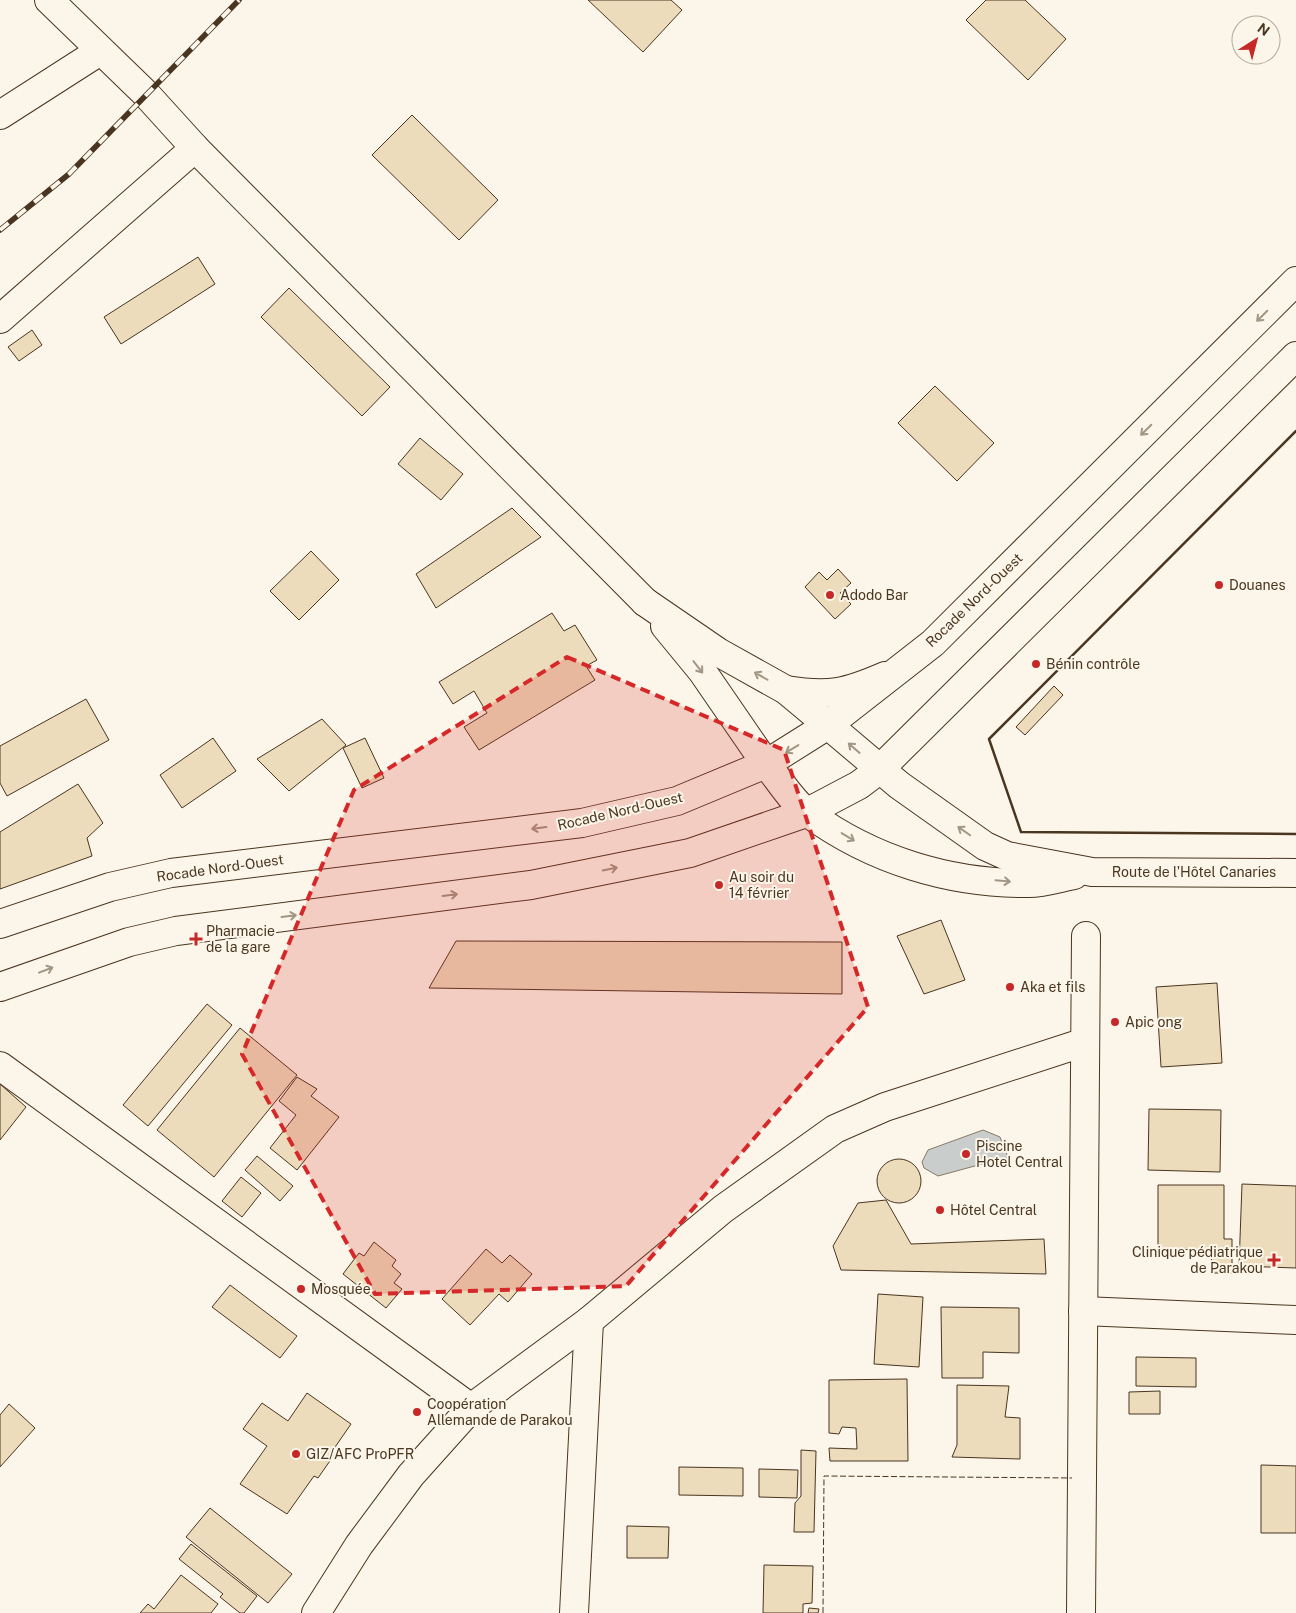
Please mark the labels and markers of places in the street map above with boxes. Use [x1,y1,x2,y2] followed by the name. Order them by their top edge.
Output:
[1229,577,1286,593] place label: Douanes
[1213,579,1225,591] marker: Douanes
[840,587,908,603] place label: Adodo Bar
[824,589,836,601] marker: Adodo Bar
[1046,656,1140,672] place label: Bénin contrôle
[1030,658,1042,670] marker: Bénin contrôle
[729,869,794,901] place label: Au soir du 14 février
[713,879,725,891] marker: Au soir du 14 février
[206,923,275,955] place label: Pharmacie de la gare
[190,933,202,945] marker: Pharmacie de la gare
[1020,979,1085,995] place label: Aka et fils
[1004,981,1016,993] marker: Aka et fils
[1125,1014,1182,1030] place label: Apic ong
[1109,1016,1121,1028] marker: Apic ong
[976,1138,1063,1170] place label: Piscine Hotel Central
[960,1148,972,1160] marker: Piscine Hotel Central
[950,1202,1037,1218] place label: Hôtel Central
[934,1204,946,1216] marker: Hôtel Central
[1132,1244,1263,1276] place label: Clinique pédiatrique de Parakou
[1267,1253,1281,1267] marker: Clinique pédiatrique de Parakou
[311,1281,371,1297] place label: Mosquée
[295,1283,307,1295] marker: Mosquée
[427,1396,573,1428] place label: Coopération Allemande de Parakou
[411,1406,423,1418] marker: Coopération Allemande de Parakou
[306,1446,414,1462] place label: GIZ/AFC ProPFR
[290,1448,302,1460] marker: GIZ/AFC ProPFR

